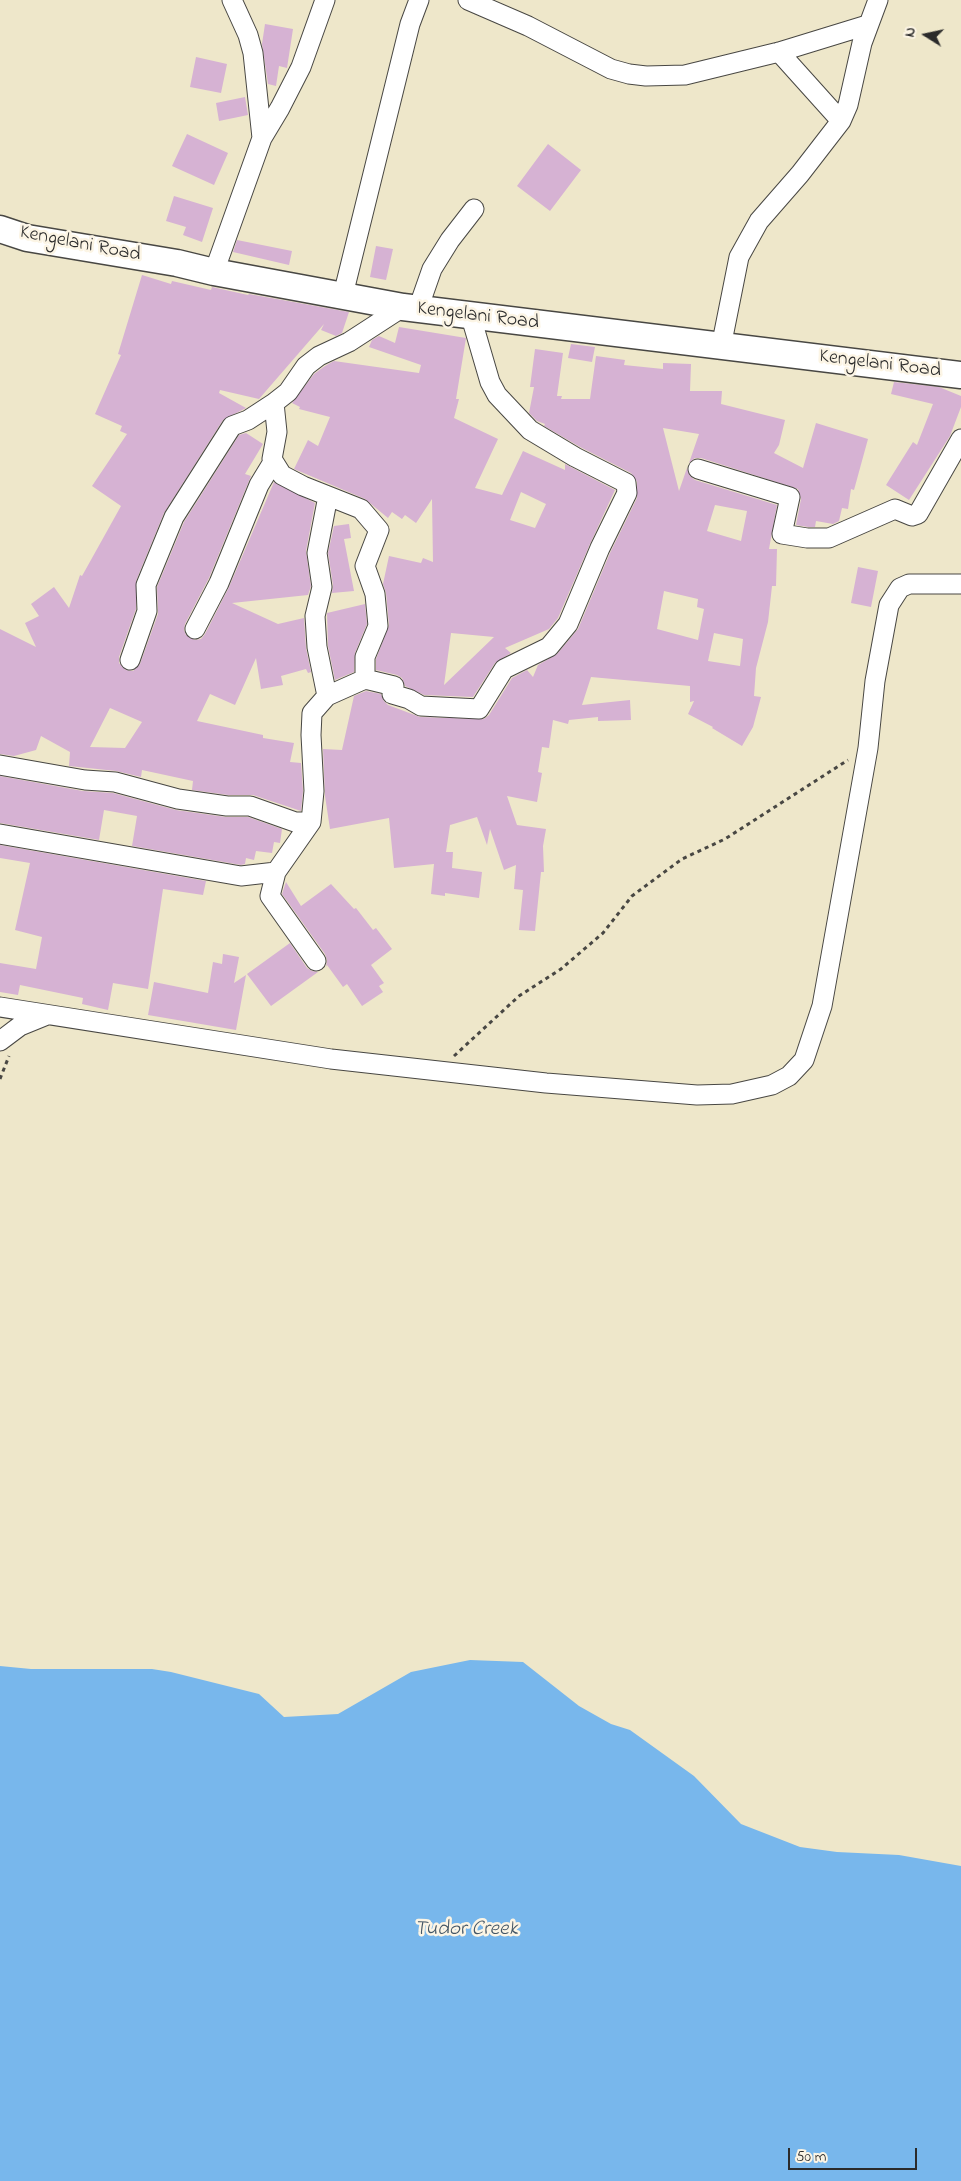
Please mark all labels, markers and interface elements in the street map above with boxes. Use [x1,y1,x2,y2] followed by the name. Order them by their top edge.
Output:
[901,10,951,60] north arrow
[900,26,922,39] text: N
[18,222,142,268] street label: Kengelani Road
[416,298,540,336] street label: Kengelani Road
[818,346,942,384] street label: Kengelani Road
[414,1918,518,1944] water label: Tudor Creek
[791,2138,920,2170] scale bar
[796,2146,826,2168] text: 50 m

